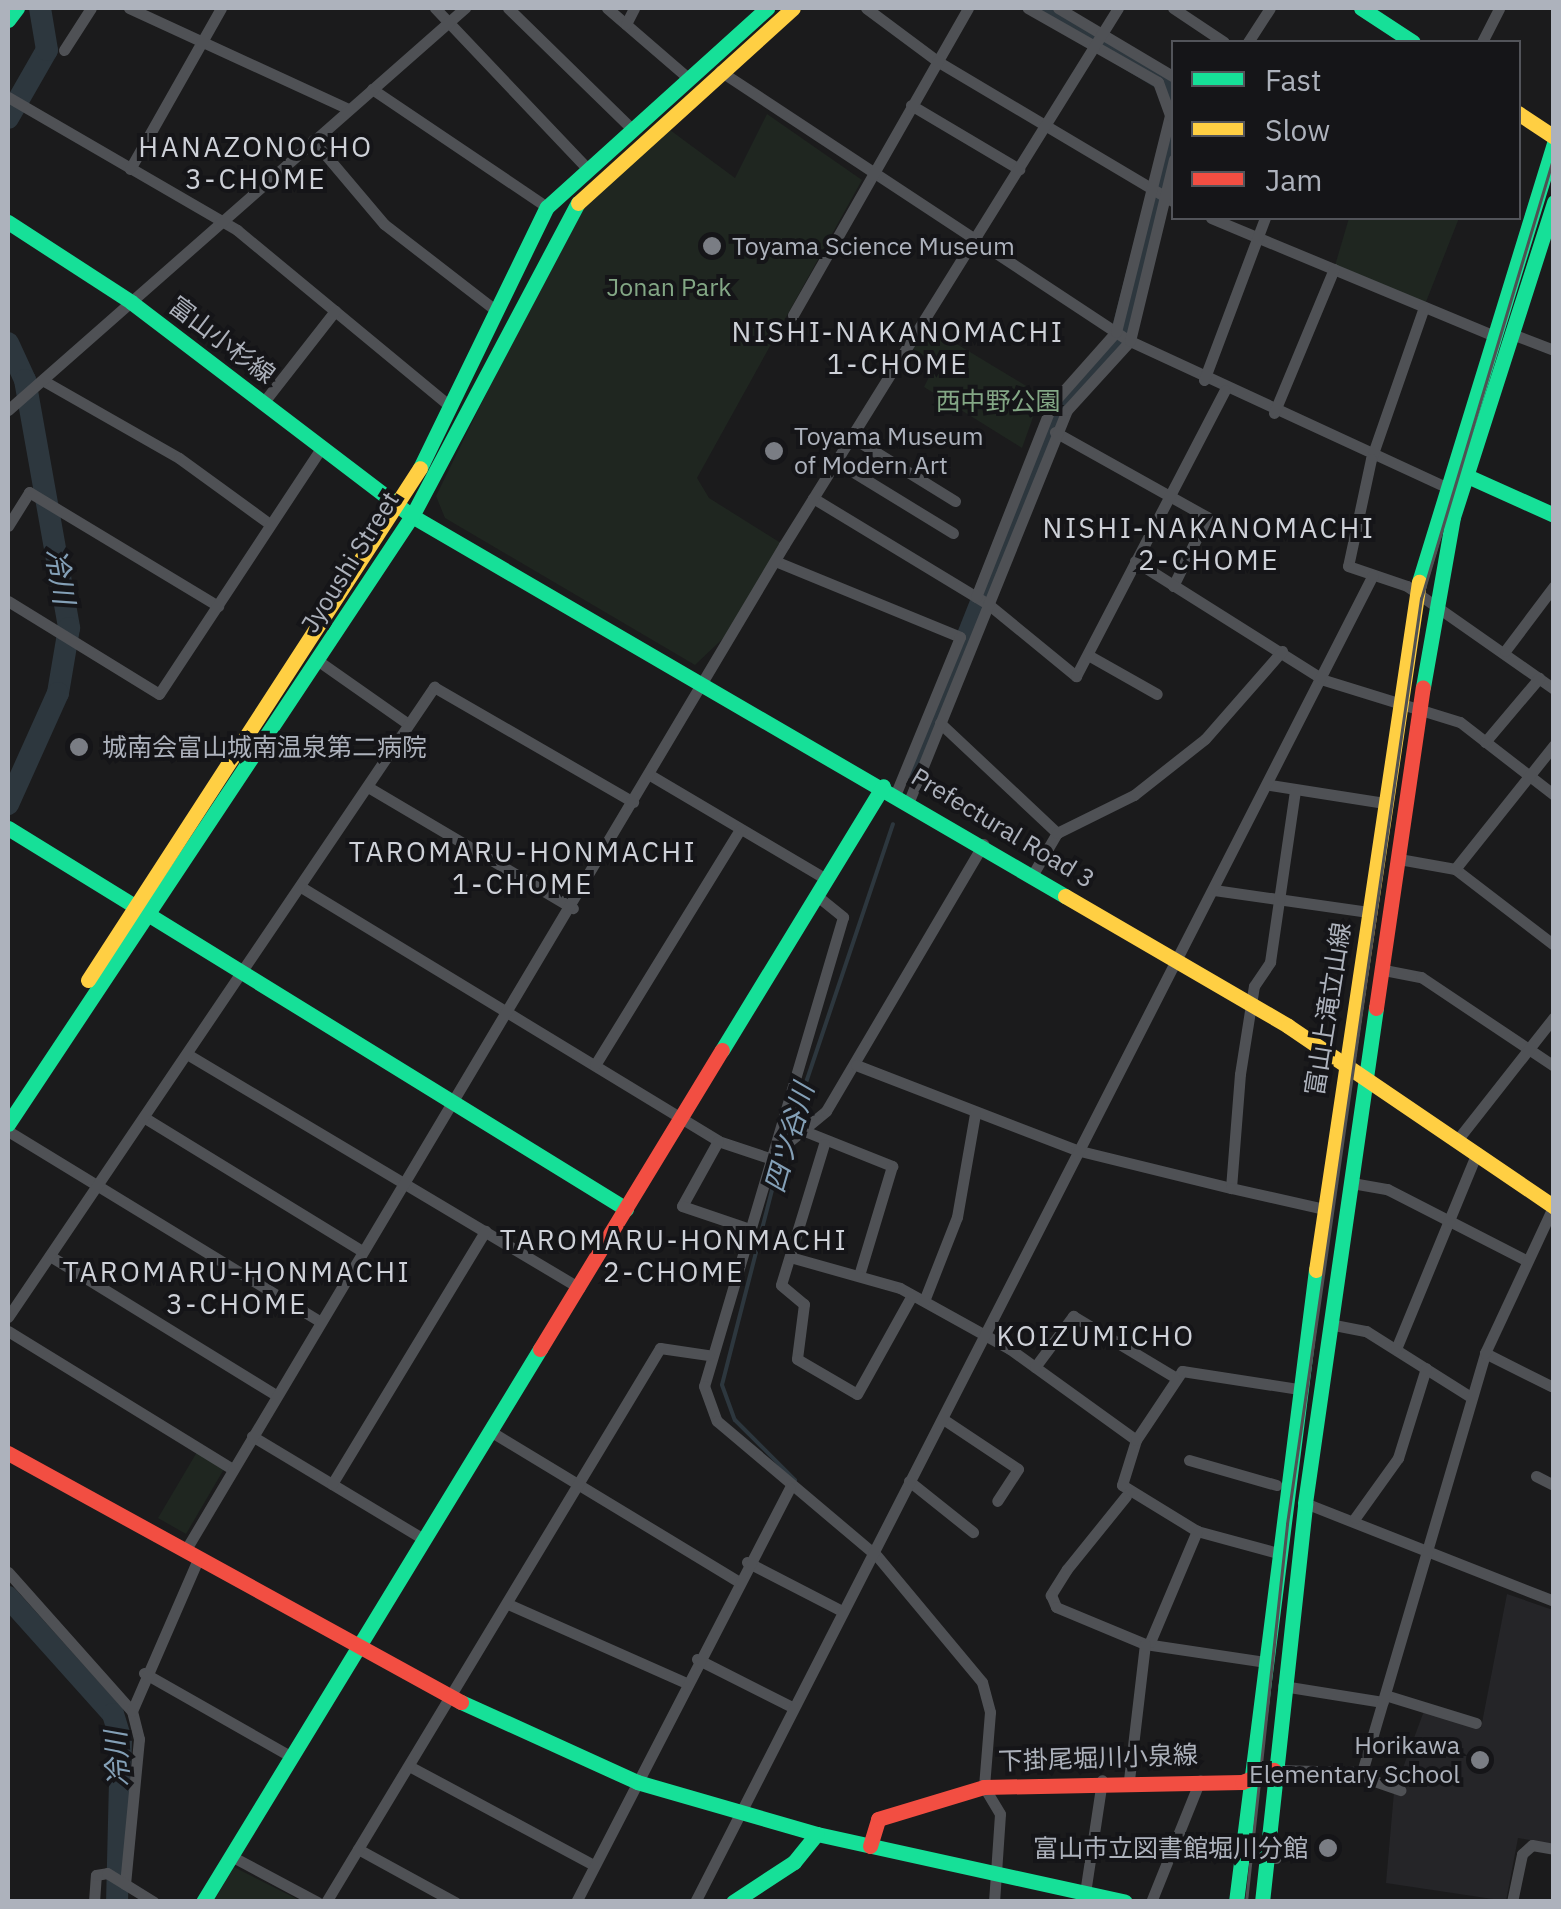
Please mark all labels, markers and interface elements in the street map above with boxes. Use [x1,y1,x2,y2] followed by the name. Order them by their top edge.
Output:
[1171,40,1521,220] legend
[1265,60,1322,99] text: Fast
[1265,110,1330,149] text: Slow
[138,130,374,196] district label: HANAZONOCHO 3-CHOME
[1265,160,1323,199] text: Jam
[732,231,1015,261] place label: Toyama Science Museum
[701,235,723,257] marker: Toyama Science Museum
[607,272,731,302] park label: Jonan Park
[163,290,281,390] street label: 富山小杉線
[732,315,1064,381] district label: NISHI-NAKANOMACHI 1-CHOME
[936,386,1060,416] park label: 西中野公園
[794,422,984,481] place label: Toyama Museum of Modern Art
[763,440,785,462] marker: Toyama Museum of Modern Art
[295,486,405,638] street label: Jyoushi Street
[1043,511,1375,577] district label: NISHI-NAKANOMACHI 2-CHOME
[39,546,81,606] water label: 冷川
[102,732,427,762] place label: 城南会富山城南温泉第二病院
[66,734,92,760] marker: 城南会富山城南温泉第二病院
[906,761,1100,895] street label: Prefectural Road 3
[349,835,697,901] district label: TAROMARU-HONMACHI 1-CHOME
[1299,920,1357,1098] street label: 富山上滝立山線
[757,1080,821,1196] water label: 四ツ谷川
[500,1223,848,1289] district label: TAROMARU-HONMACHI 2-CHOME
[63,1255,411,1321] district label: TAROMARU-HONMACHI 3-CHOME
[996,1319,1196,1353] district label: KOIZUMICHO
[98,1730,136,1788] water label: 冷川
[1249,1731,1460,1790] place label: Horikawa Elementary School
[998,1740,1198,1776] street label: 下掛尾堀川小泉線
[1469,1749,1491,1771] marker: Horikawa Elementary School
[1033,1833,1308,1863] place label: 富山市立図書館堀川分館
[1317,1837,1339,1859] marker: 富山市立図書館堀川分館

